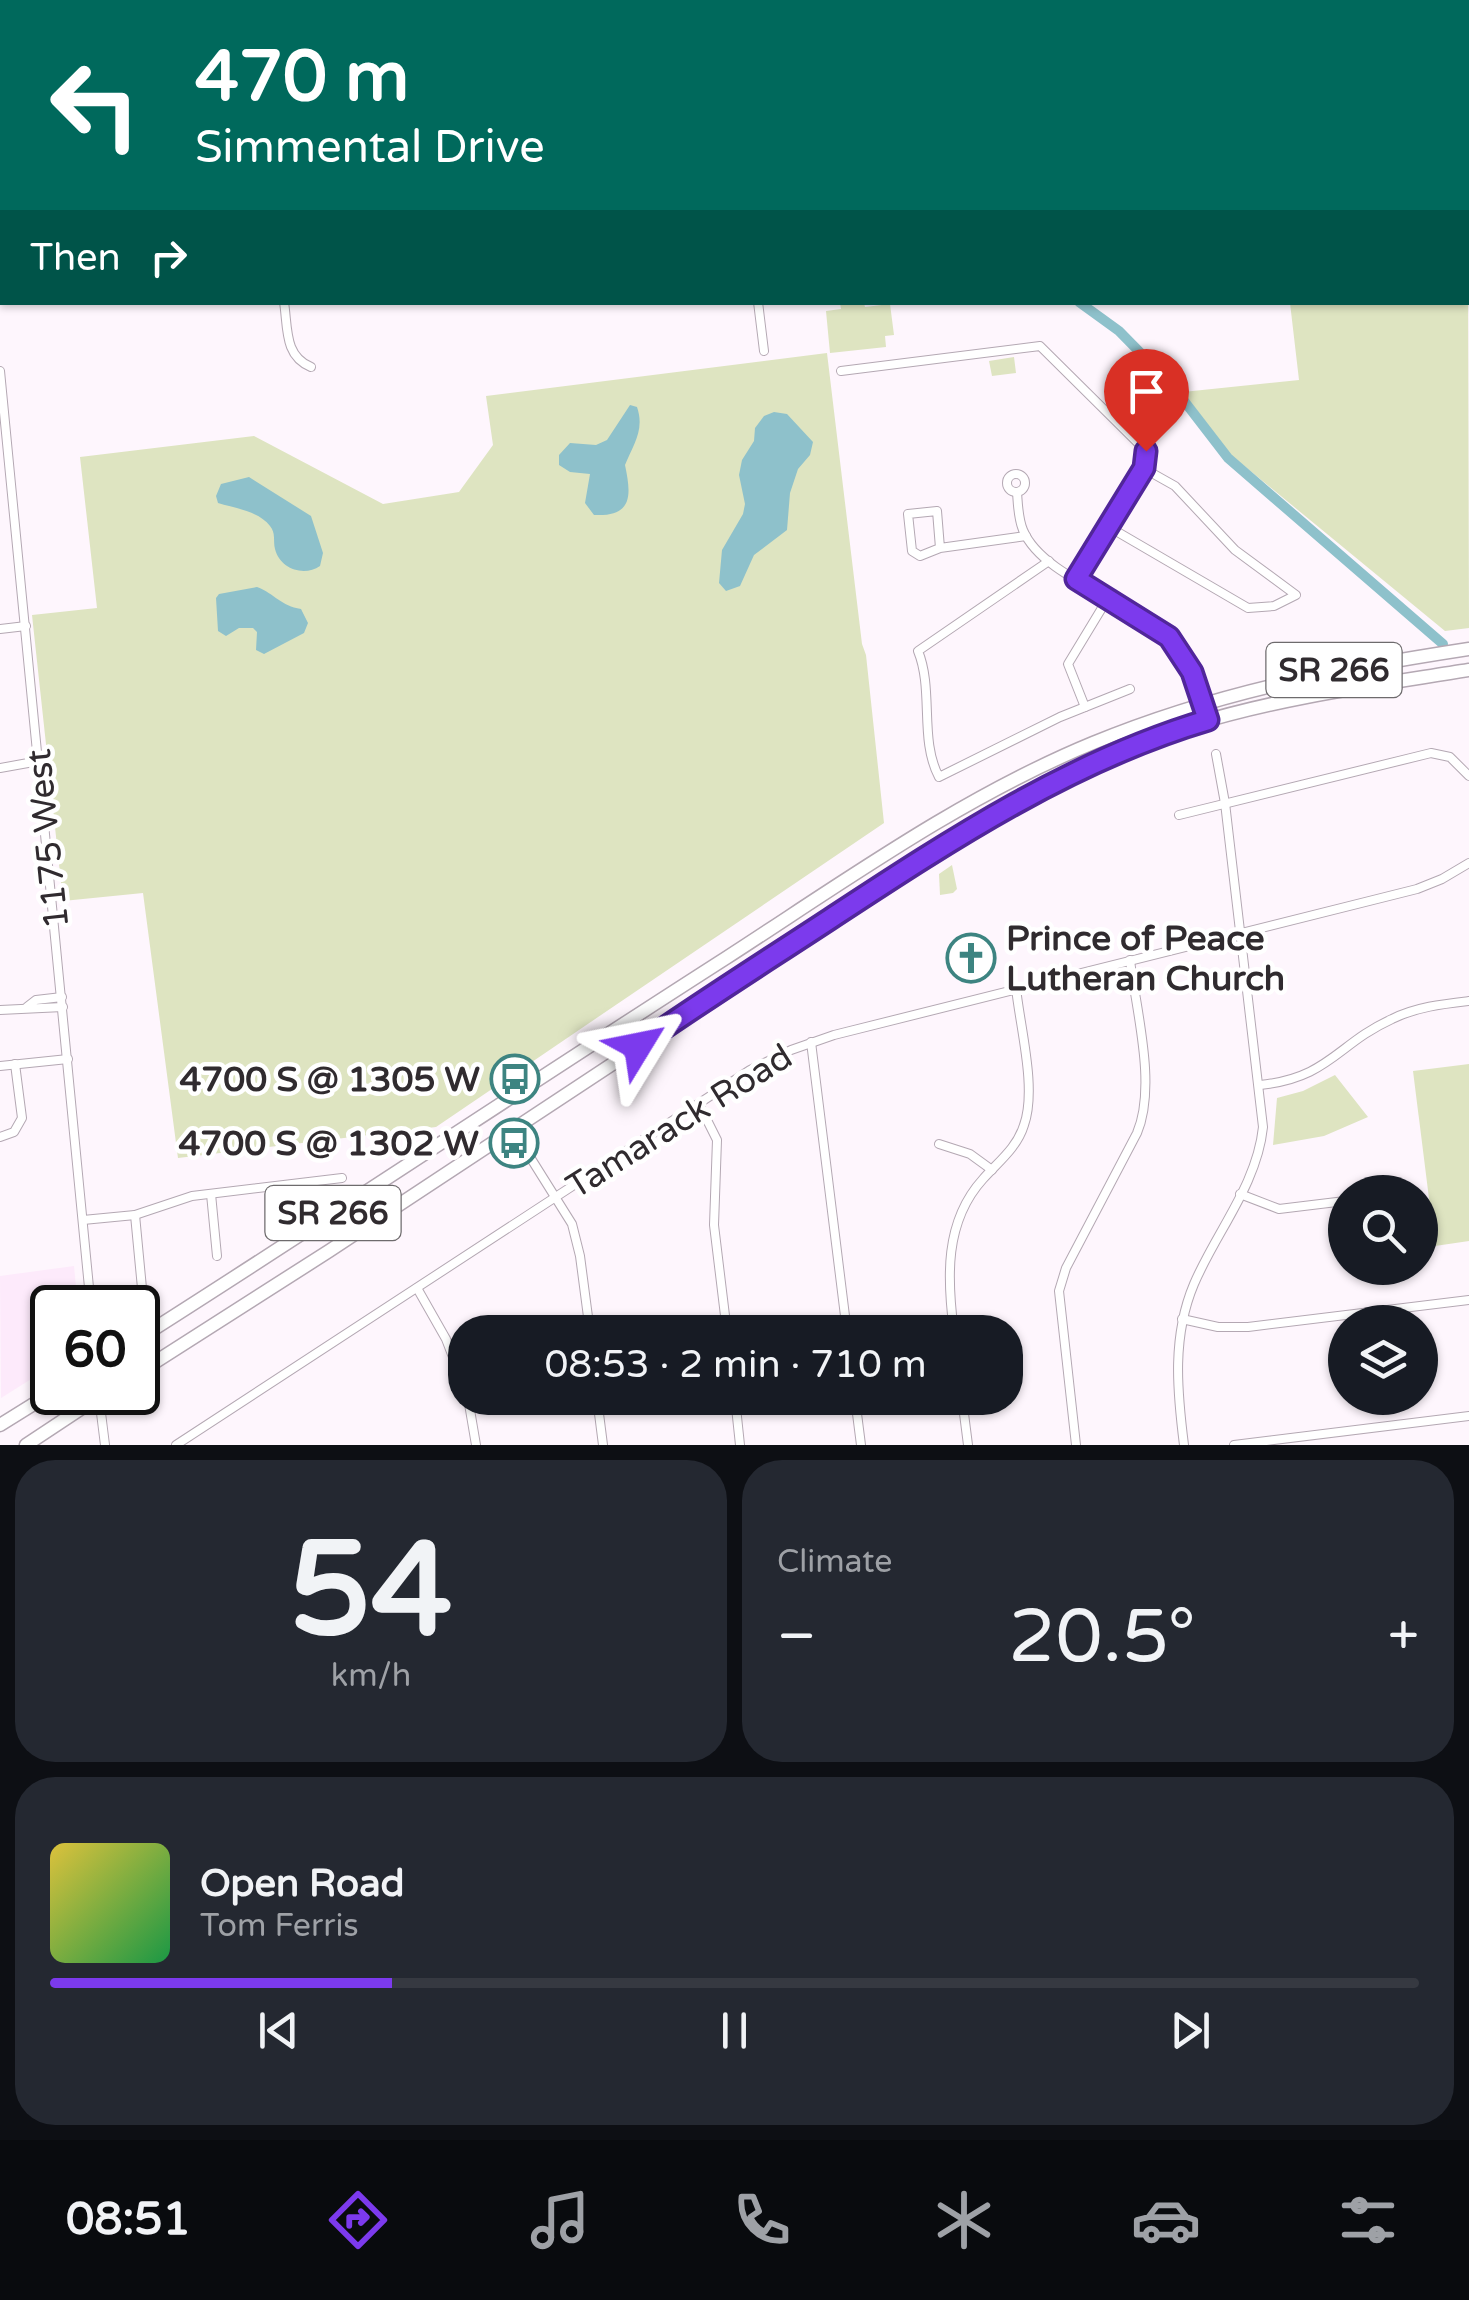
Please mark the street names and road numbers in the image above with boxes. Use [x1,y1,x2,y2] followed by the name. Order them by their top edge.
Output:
[1266,643,1402,697] road number: SR 266
[18,747,78,931] street label: 1175 West
[559,1036,800,1208] street label: Tamarack Road
[266,1186,400,1240] road number: SR 266

